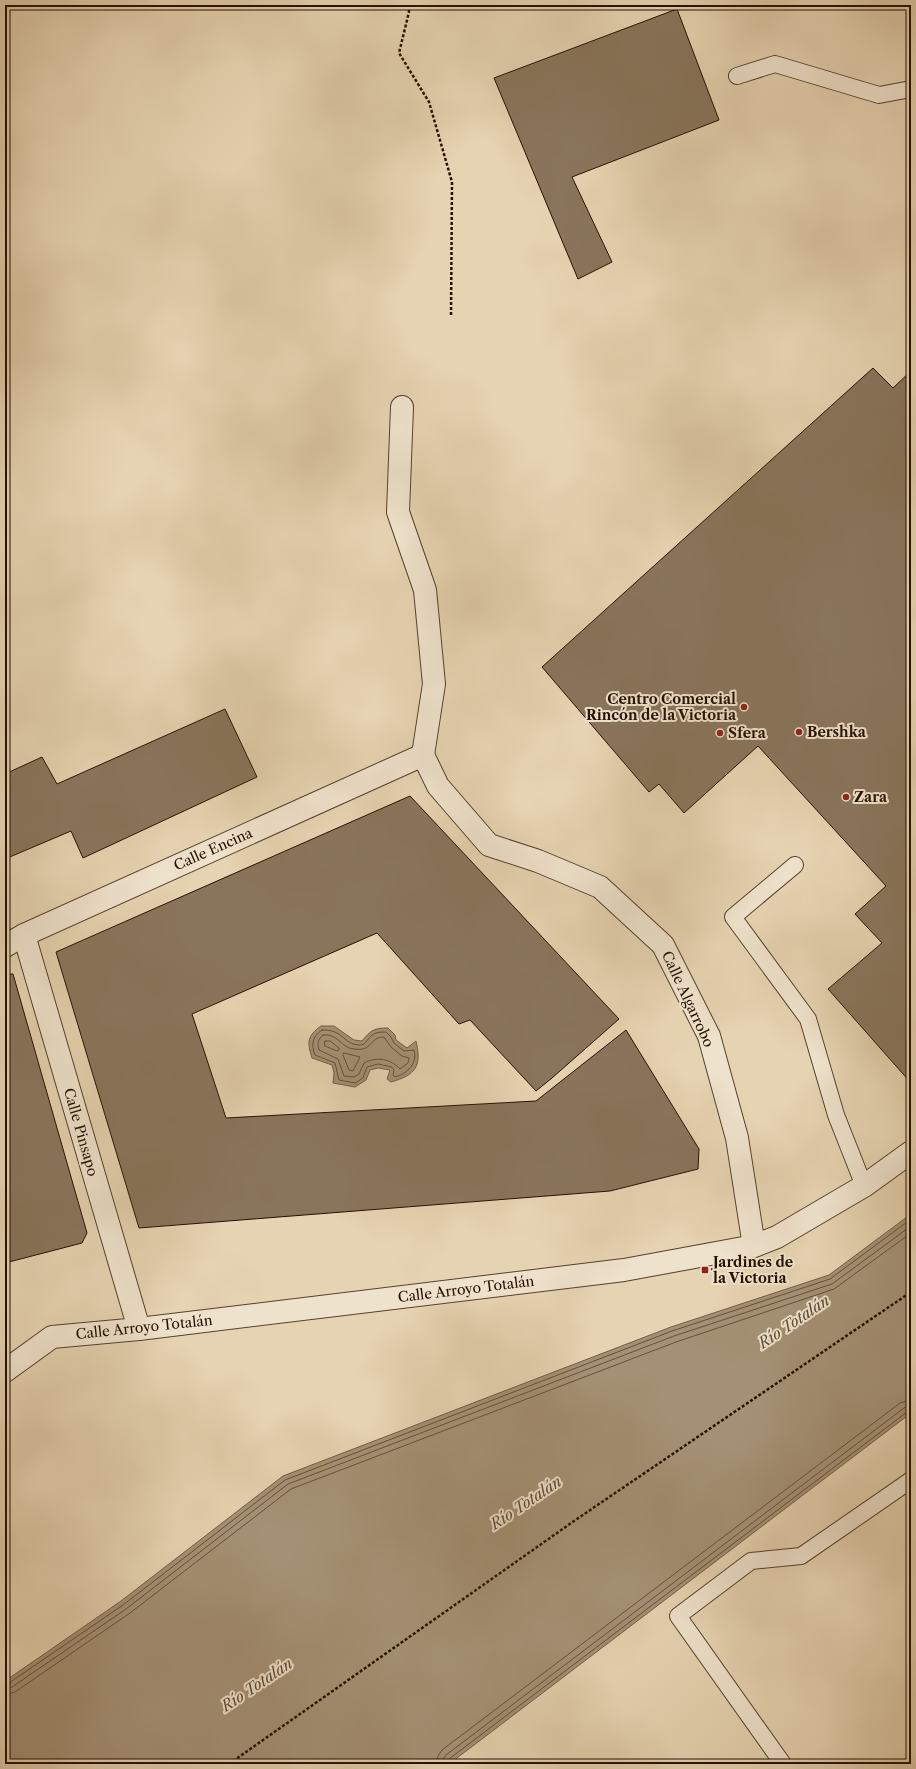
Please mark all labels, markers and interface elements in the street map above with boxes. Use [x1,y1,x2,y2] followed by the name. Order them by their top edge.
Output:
[586,690,737,724] place label: Centro Comercial Rincón de la Victoria
[739,702,749,712] marker: Centro Comercial Rincón de la Victoria
[807,723,867,741] place label: Bershka
[728,724,767,742] place label: Sfera
[794,727,804,737] marker: Bershka
[715,728,725,738] marker: Sfera
[854,788,888,806] place label: Zara
[841,792,851,802] marker: Zara
[171,823,256,874] street label: Calle Encina
[658,948,718,1050] street label: Calle Algarrobo
[60,1086,102,1178] street label: Calle Pinsapo
[710,1253,793,1287] place label: Jardines de la Victoria
[700,1265,710,1275] marker: Jardines de la Victoria
[397,1272,536,1306] street label: Calle Arroyo Totalán
[754,1291,833,1353] water label: Río Totalán
[75,1311,213,1343] street label: Calle Arroyo Totalán
[486,1472,565,1534] water label: Río Totalán
[217,1654,296,1716] water label: Río Totalán

